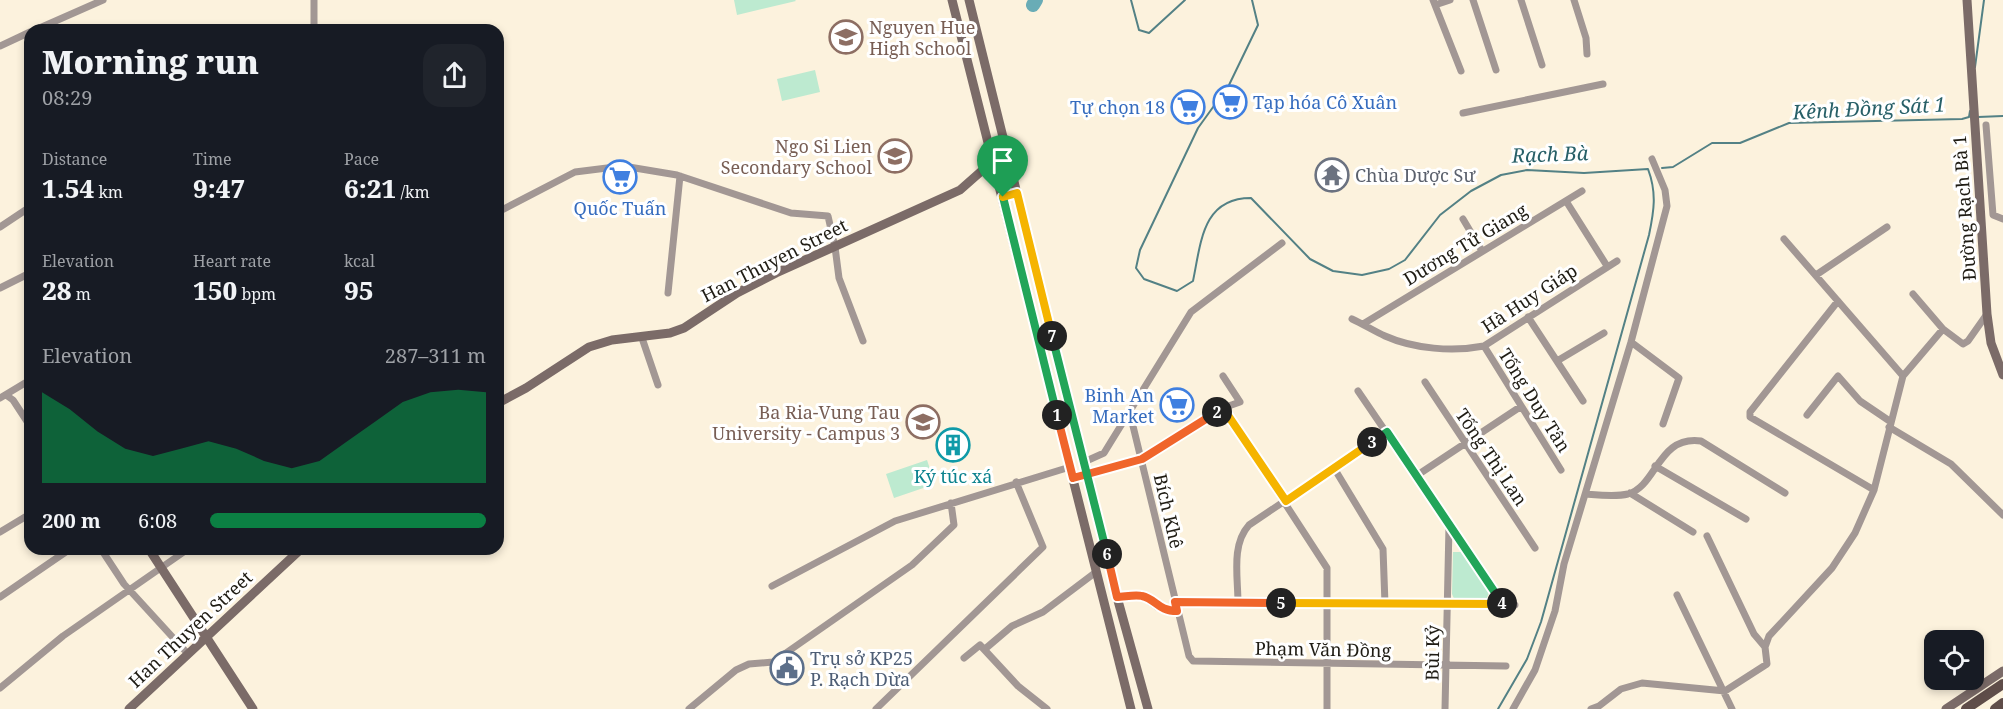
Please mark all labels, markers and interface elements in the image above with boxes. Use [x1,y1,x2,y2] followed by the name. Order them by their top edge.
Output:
[869,15,975,60] place label: Nguyen Hue High School
[828,19,864,55] school or university icon: Nguyen Hue High School
[42,39,259,84] text: Morning run
[423,44,486,107] button: share
[42,84,92,111] text: 08:29
[1212,84,1248,120] supermarket icon: Tạp hóa Cô Xuân
[1170,89,1206,125] supermarket icon: Tự chọn 18
[1253,90,1398,114] place label: Tạp hóa Cô Xuân
[1791,91,1946,126] water label: Kênh Đồng Sát 1
[1070,95,1165,119] place label: Tự chọn 18
[721,134,872,179] place label: Ngo Si Lien Secondary School
[1947,134,1981,282] street label: Đường Rạch Bà 1
[977,135,1028,197] pin
[877,138,913,174] school or university icon: Ngo Si Lien Secondary School
[1510,139,1589,169] water label: Rạch Bà
[986,144,1019,177] icon: arrive
[42,148,107,170] text: Distance
[193,148,232,170] text: Time
[344,148,379,170] text: Pace
[1314,157,1350,193] temple icon: Chùa Dược Sư
[602,159,638,195] supermarket icon: Quốc Tuấn
[1355,163,1476,187] place label: Chùa Dược Sư
[42,170,94,206] text: 1.54
[193,170,245,206] text: 9:47
[344,170,396,206] text: 6:21
[94,181,123,203] text: km
[396,181,430,203] text: /km
[574,196,667,220] place label: Quốc Tuấn
[1399,197,1532,290] street label: Dương Tử Giang
[697,213,851,307] street label: Han Thuyen Street
[42,250,114,272] text: Elevation
[193,250,271,272] text: Heart rate
[344,250,375,272] text: kcal
[1477,258,1581,338] street label: Hà Huy Giáp
[42,272,71,308] text: 28
[193,272,237,308] text: 150
[344,272,373,308] text: 95
[71,283,91,305] text: m
[237,283,276,305] text: bpm
[1037,321,1067,351] pin: 7
[1047,325,1057,347] text: 7
[42,342,132,369] text: Elevation
[385,342,486,369] text: 287–311 m
[1494,344,1577,457] street label: Tống Duy Tân
[1084,383,1154,428] place label: Binh An Market
[1159,387,1195,423] supermarket icon: Binh An Market
[1202,397,1232,427] pin: 2
[712,400,901,445] place label: Ba Ria-Vung Tau University - Campus 3
[1042,400,1072,430] pin: 1
[1212,401,1222,423] text: 2
[905,404,941,440] school or university icon: Ba Ria-Vung Tau University - Campus 3
[1052,404,1062,426] text: 1
[1451,404,1534,511] street label: Tống Thị Lan
[935,427,971,463] building icon: Ký túc xá
[1357,427,1387,457] pin: 3
[1367,431,1377,453] text: 3
[914,464,992,488] place label: Ký túc xá
[1149,471,1189,551] street label: Bích Khê
[42,507,101,534] text: 200 m
[138,507,177,534] text: 6:08
[1092,539,1122,569] pin: 6
[1102,543,1112,565] text: 6
[123,565,257,693] street label: Han Thuyen Street
[1266,588,1296,618] pin: 5
[1487,588,1517,618] pin: 4
[1276,592,1286,614] text: 5
[1497,592,1507,614] text: 4
[1420,624,1445,681] street label: Bùi Kỷ
[1924,630,1984,690] map controls
[1924,630,1984,690] button: locate
[1255,636,1392,662] street label: Phạm Văn Đồng
[810,646,913,691] place label: Trụ sở KP25 P. Rạch Dừa
[769,650,805,686] public building icon: Trụ sở KP25 P. Rạch Dừa

